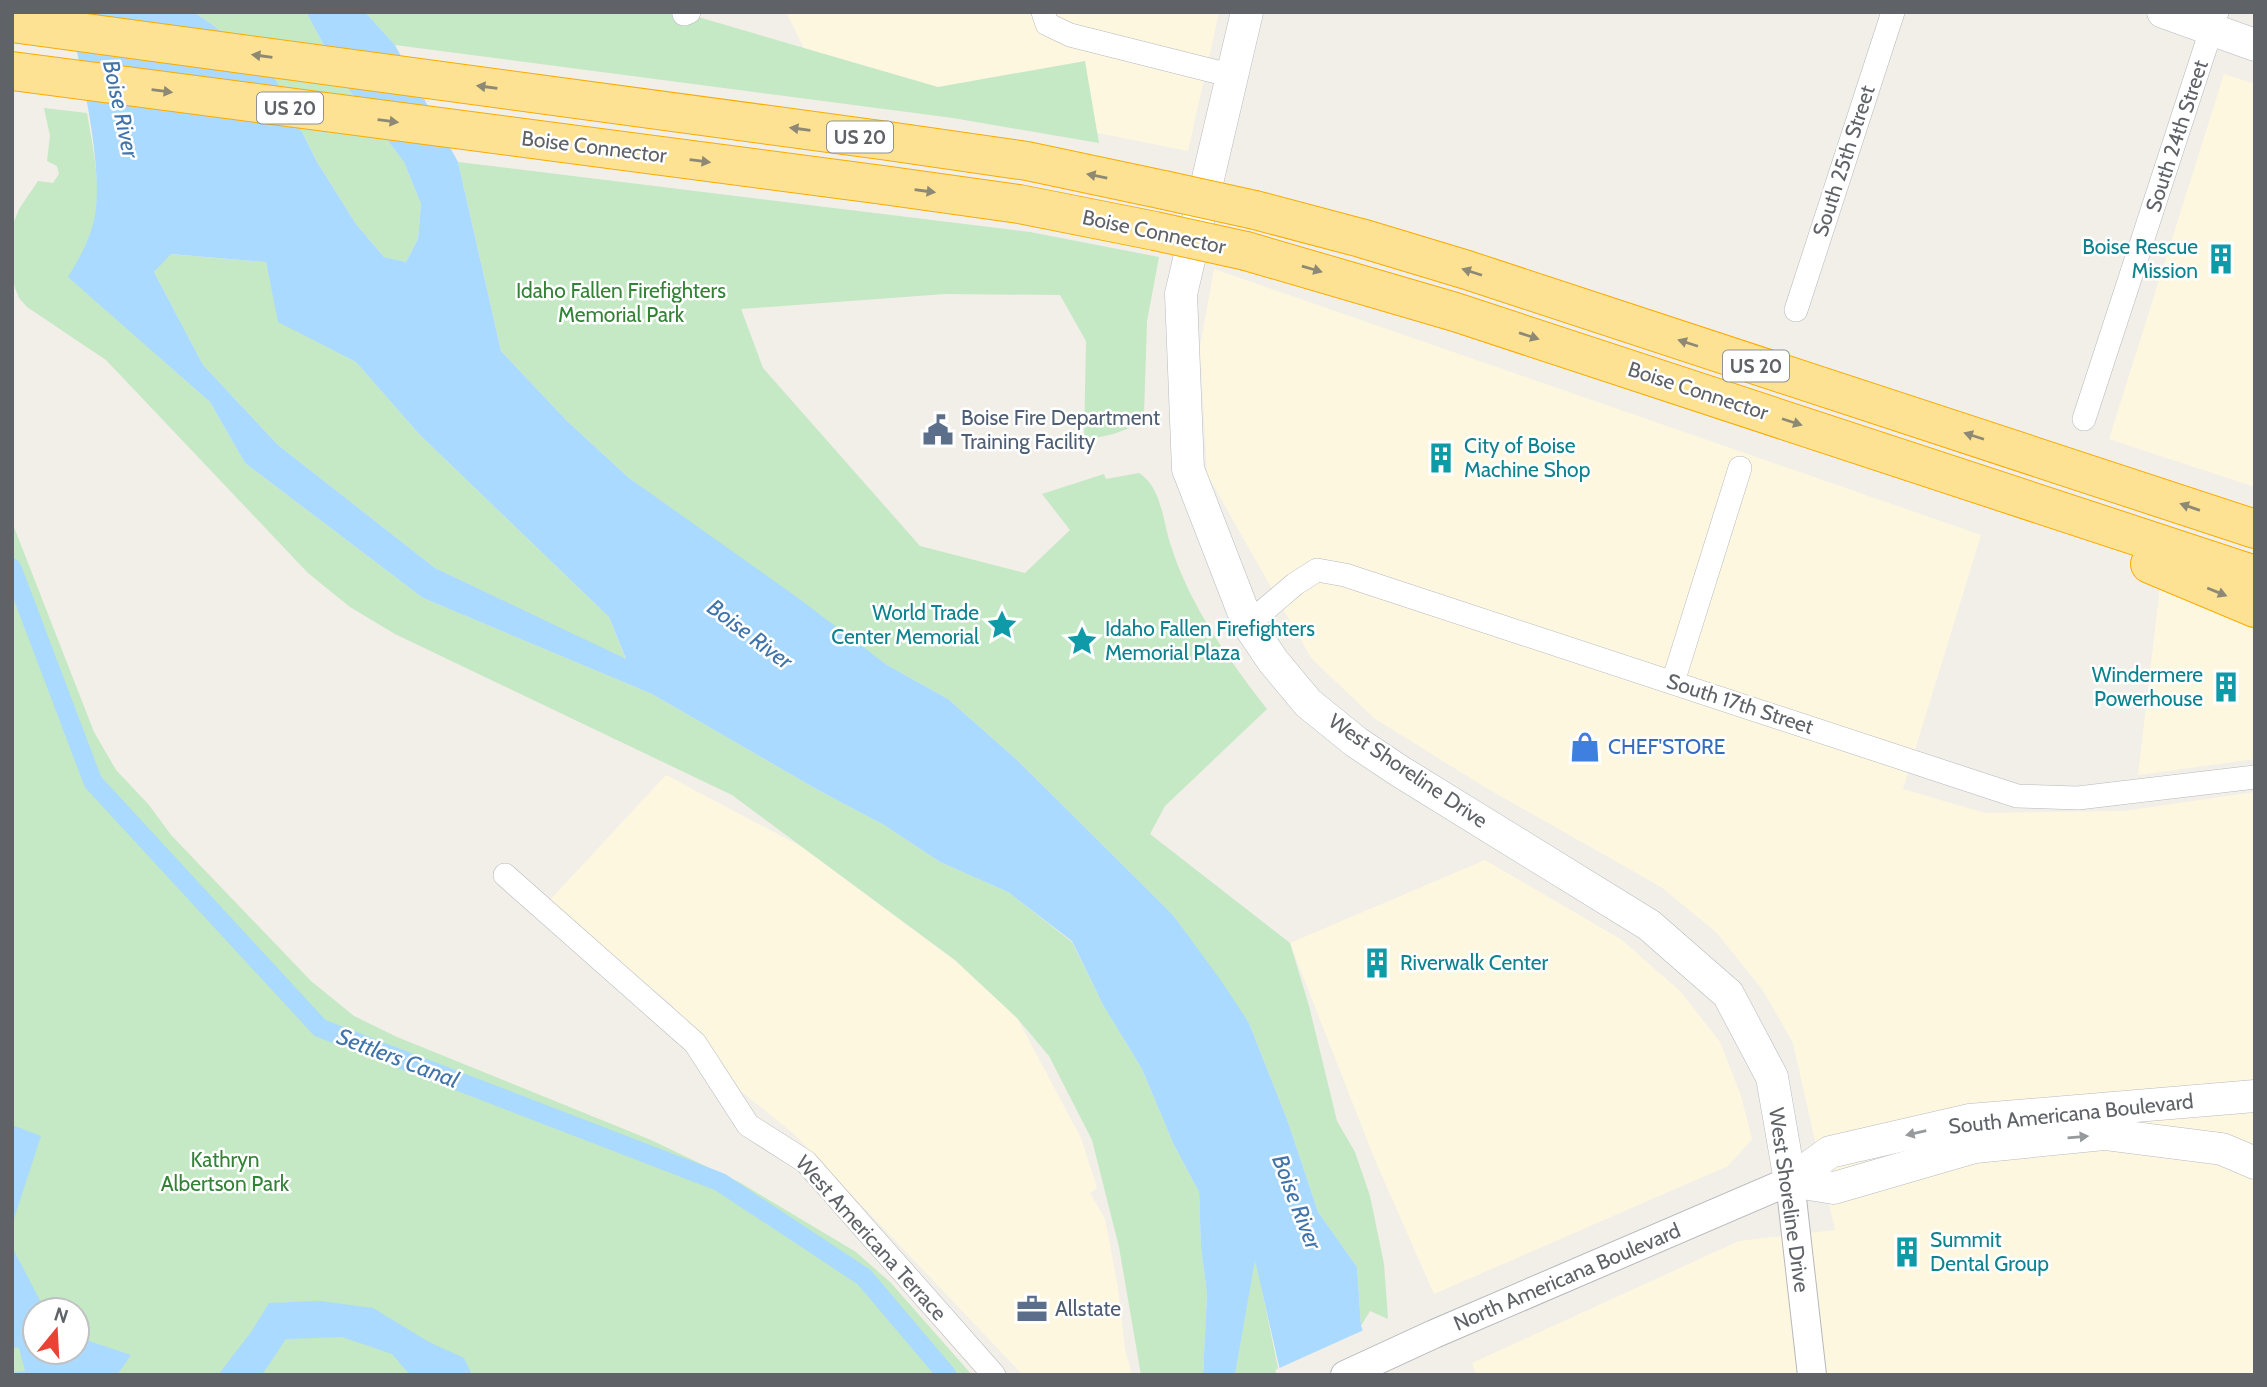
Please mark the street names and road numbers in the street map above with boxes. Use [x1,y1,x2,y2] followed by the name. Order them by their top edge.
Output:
[2140,57,2213,215] street label: South 24th Street
[1807,82,1880,240] street label: South 25th Street
[257,92,323,124] road number: US 20
[827,122,893,153] road number: US 20
[520,125,668,168] street label: Boise Connector
[1080,204,1228,259] street label: Boise Connector
[1723,350,1789,382] road number: US 20
[1625,356,1772,425] street label: Boise Connector
[1664,668,1817,739] street label: South 17th Street
[1324,708,1493,833] street label: West Shoreline Drive
[1947,1088,2195,1139] street label: South Americana Boulevard
[1764,1106,1815,1294] street label: West Shoreline Drive
[791,1150,952,1325] street label: West Americana Terrace
[1450,1217,1684,1336] street label: North Americana Boulevard

